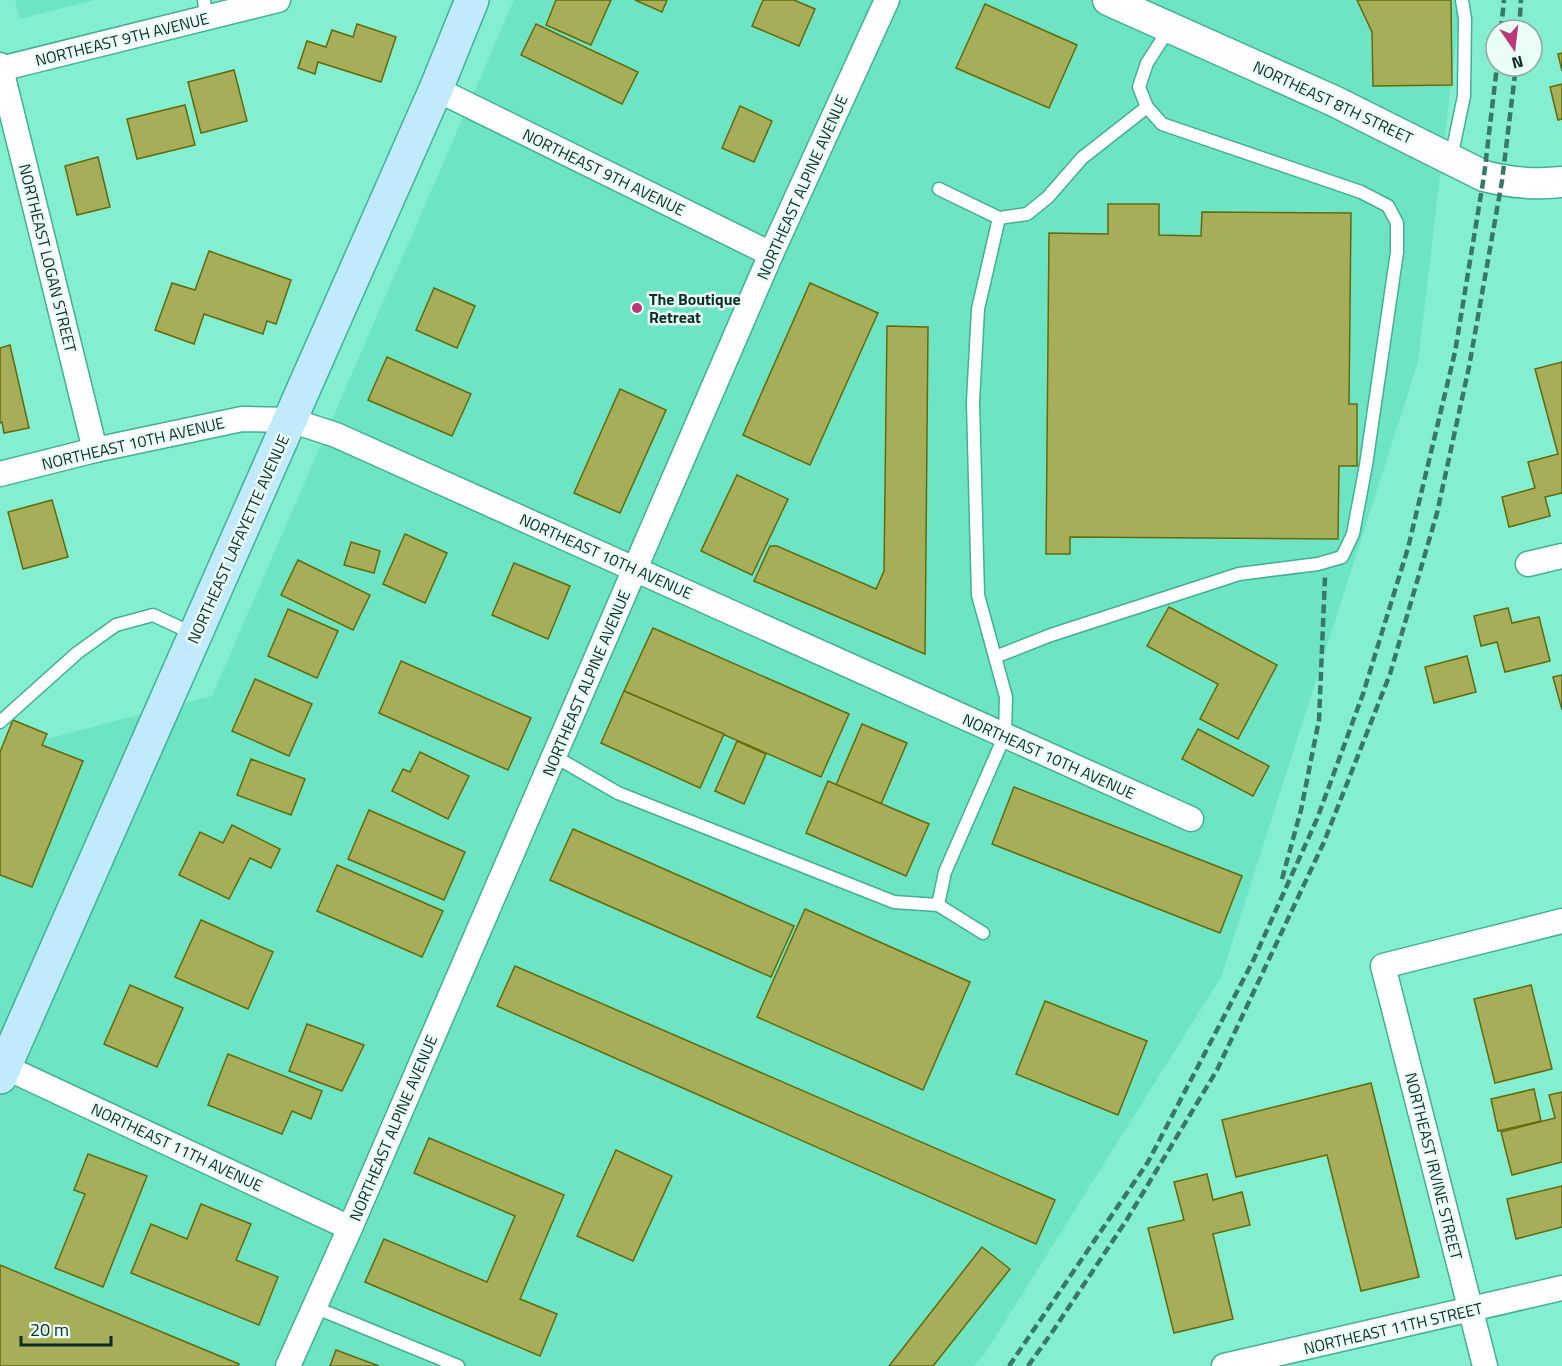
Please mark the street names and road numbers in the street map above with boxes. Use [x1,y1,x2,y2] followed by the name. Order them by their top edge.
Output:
[33,6,211,72] street label: NORTHEAST 9TH AVENUE
[1249,54,1417,150] street label: NORTHEAST 8TH STREET
[750,91,854,283] street label: NORTHEAST ALPINE AVENUE
[519,122,689,222] street label: NORTHEAST 9TH AVENUE
[13,161,83,356] street label: NORTHEAST LOGAN STREET
[39,410,227,476] street label: NORTHEAST 10TH AVENUE
[181,430,295,648] street label: NORTHEAST LAFAYETTE AVENUE
[516,507,696,605] street label: NORTHEAST 10TH AVENUE
[536,586,636,780] street label: NORTHEAST ALPINE AVENUE
[959,707,1139,805] street label: NORTHEAST 10TH AVENUE
[343,1031,443,1225] street label: NORTHEAST ALPINE AVENUE
[1399,1070,1469,1263] street label: NORTHEAST IRVINE STREET
[87,1097,267,1197] street label: NORTHEAST 11TH AVENUE
[1301,1296,1485,1360] street label: NORTHEAST 11TH STREET

